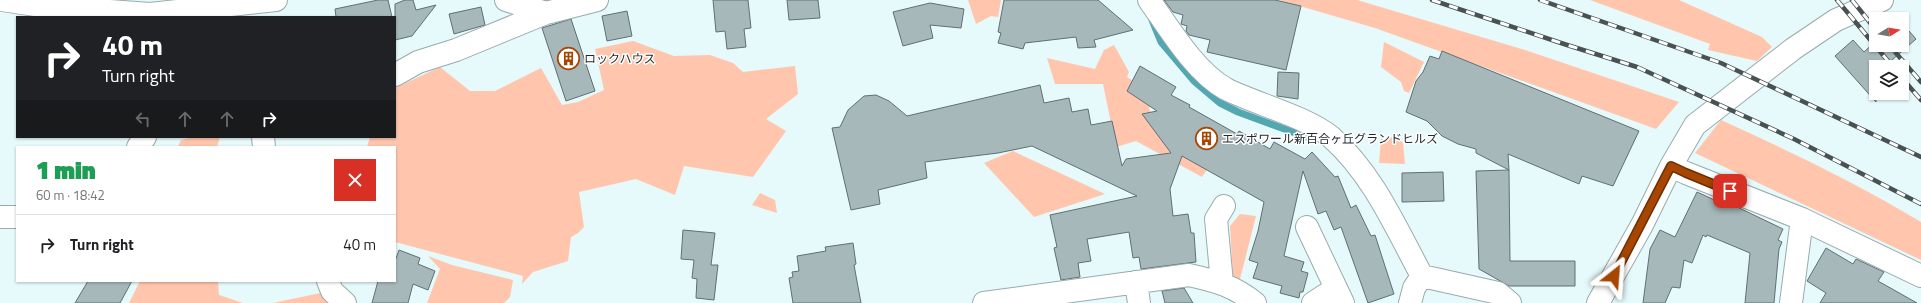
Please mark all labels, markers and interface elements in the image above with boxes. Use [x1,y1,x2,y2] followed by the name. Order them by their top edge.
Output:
[1869,12,1909,52] north arrow
[1869,12,1909,100] map controls
[102,23,163,66] text: 40 m
[36,32,88,84] icon: right
[555,46,581,72] building icon: ロックハウス
[584,49,655,68] place label: ロックハウス
[1869,60,1909,100] button: layers
[102,62,175,89] text: Turn right
[132,108,154,130] icon: left
[174,108,196,130] icon: ahead
[216,108,238,130] icon: ahead
[258,108,280,130] icon: right
[1194,126,1220,152] building icon: エスポワール新百合ヶ丘グランドヒルズ
[1222,129,1438,148] place label: エスポワール新百合ヶ丘グランドヒルズ
[36,152,96,188] text: 1 min
[334,159,376,201] button: close
[1713,174,1747,208] pin
[1719,180,1741,202] icon: arrive
[36,185,105,205] text: 60 m · 18:42
[70,233,134,256] text: Turn right
[343,233,376,256] text: 40 m
[36,234,58,256] icon: right
[1593,255,1635,297] position arrow

